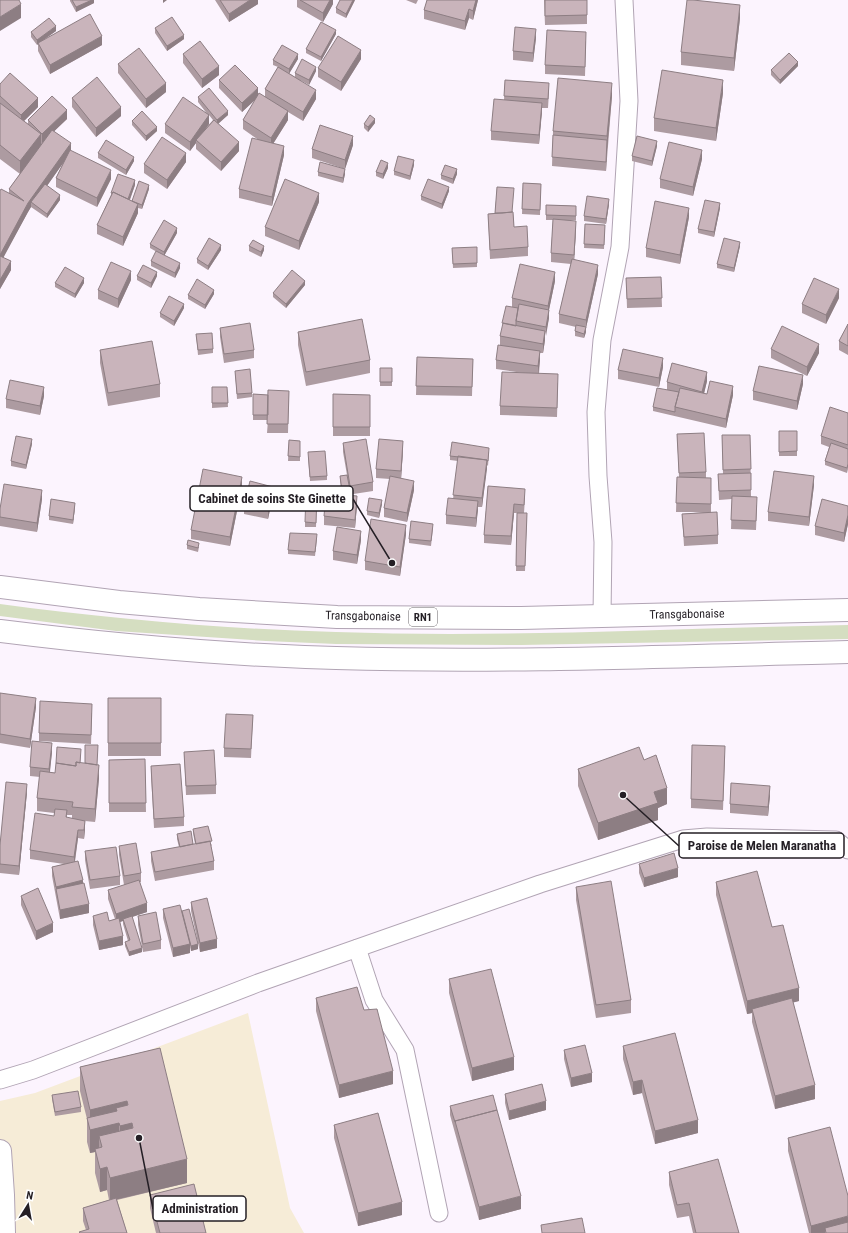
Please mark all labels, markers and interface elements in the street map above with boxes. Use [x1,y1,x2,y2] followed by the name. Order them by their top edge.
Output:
[190,486,353,511] callout: Cabinet de soins Ste Ginette
[198,491,346,506] text: Cabinet de soins Ste Ginette
[649,606,725,622] street label: Transgabonaise
[325,608,401,624] street label: Transgabonaise
[409,608,437,626] road number: RN1
[679,833,844,858] callout: Paroise de Melen Maranatha
[688,838,836,853] text: Paroise de Melen Maranatha
[8,1185,48,1225] north arrow
[25,1189,35,1203] text: N
[153,1196,246,1221] callout: Administration
[161,1201,239,1216] text: Administration

